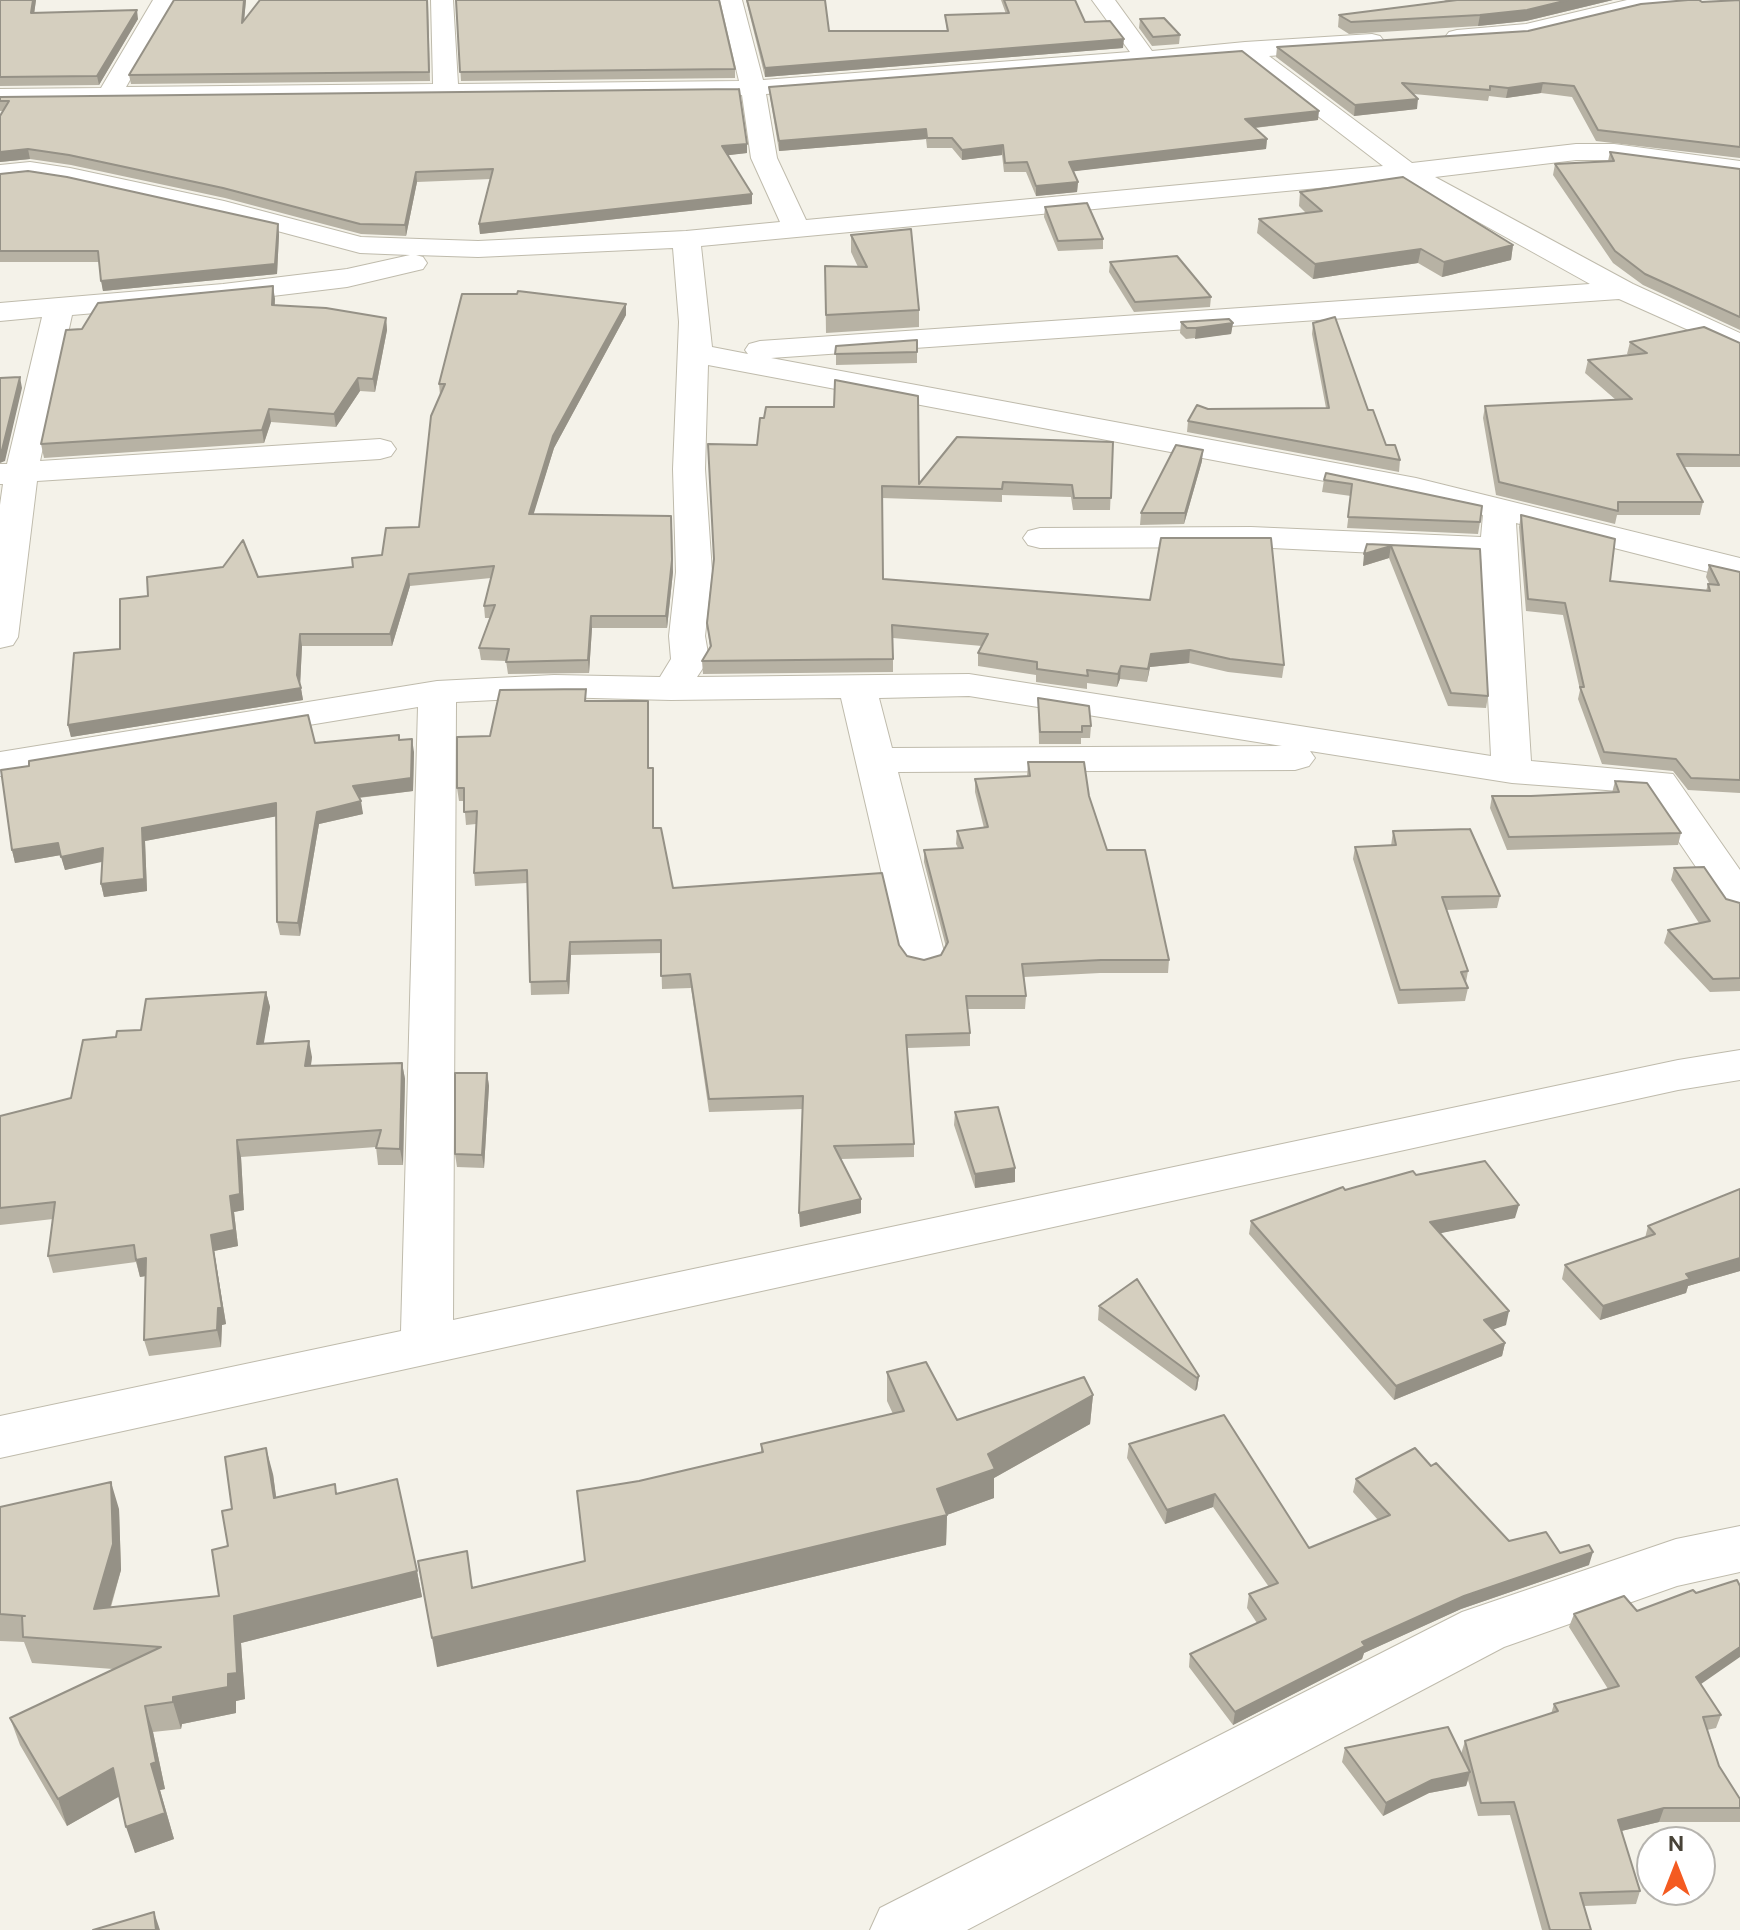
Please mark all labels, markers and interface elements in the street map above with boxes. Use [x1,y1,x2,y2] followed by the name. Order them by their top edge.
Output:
[1636,1826,1716,1906] north arrow
[1668,1829,1684,1858] text: N

